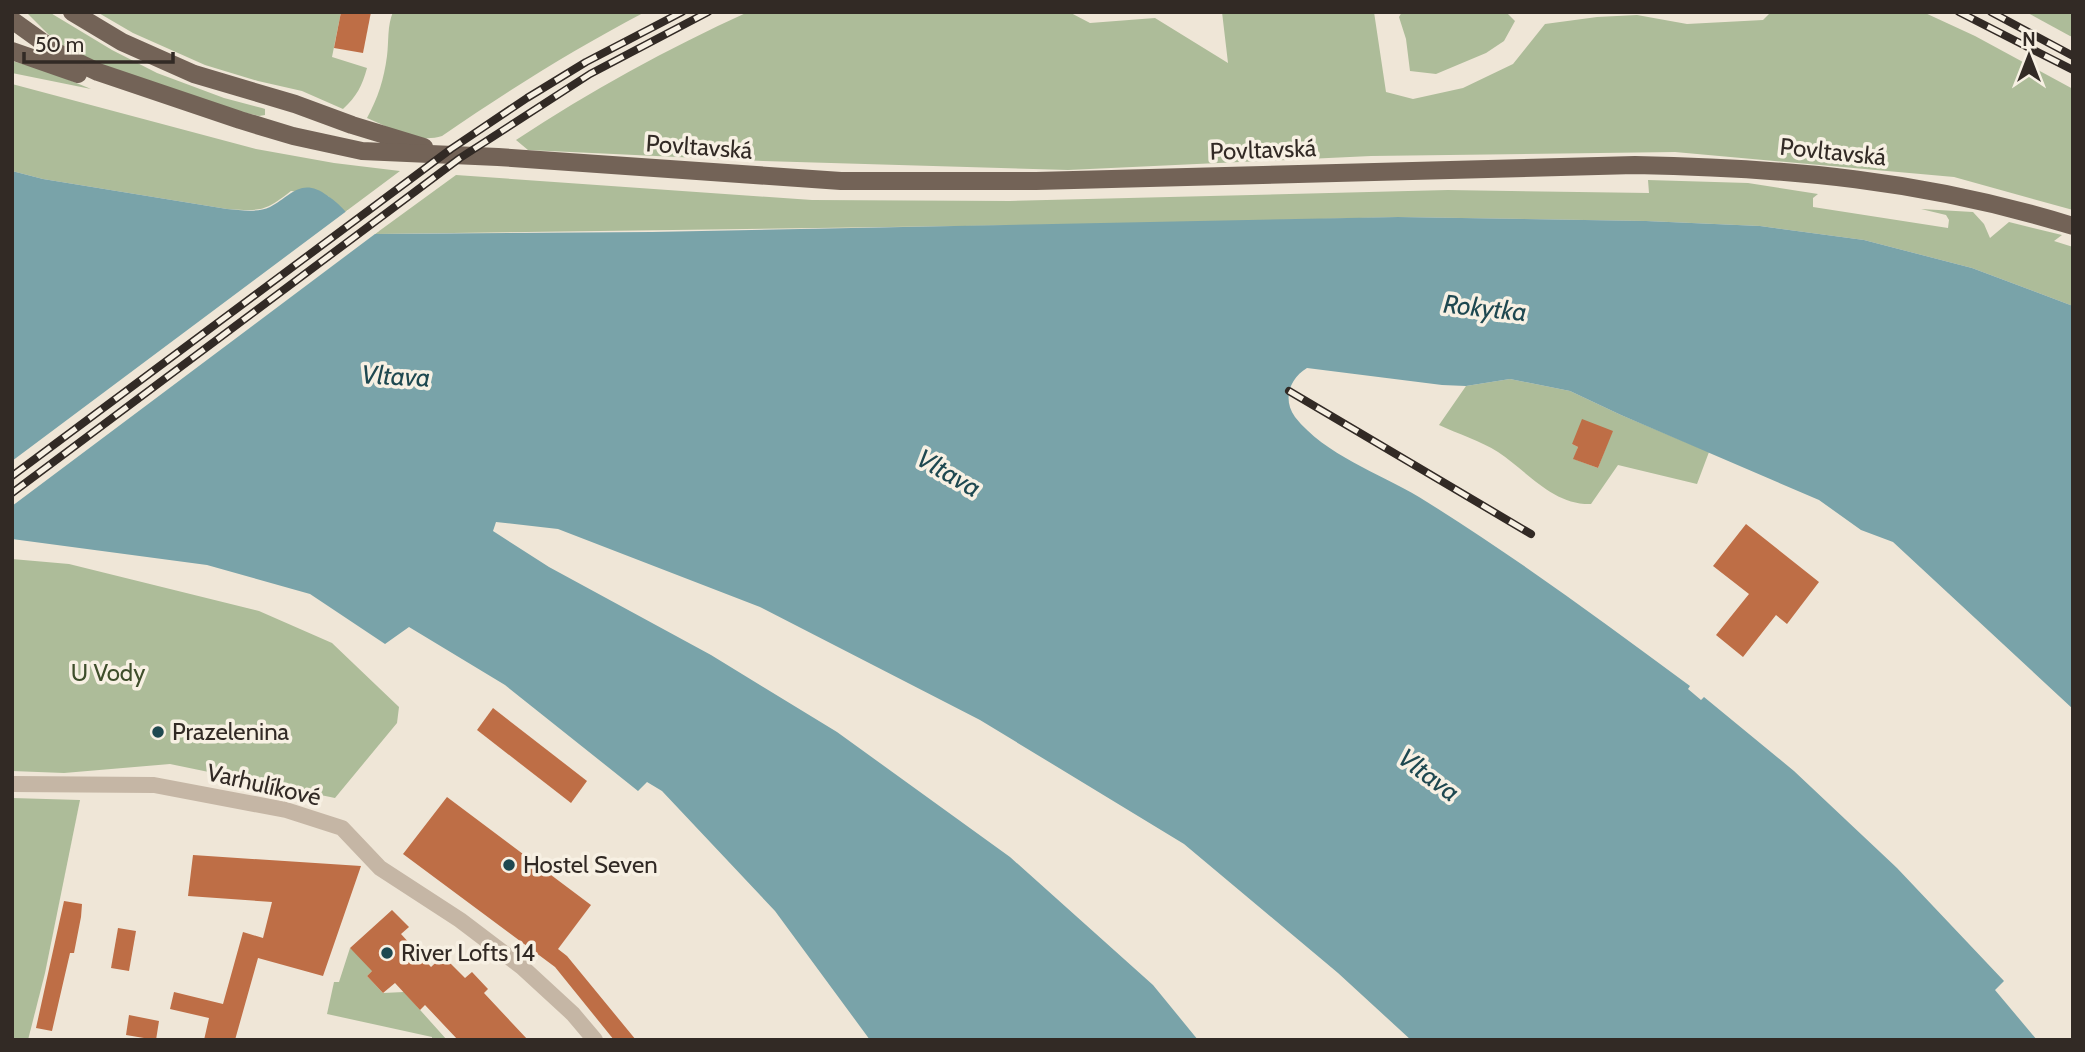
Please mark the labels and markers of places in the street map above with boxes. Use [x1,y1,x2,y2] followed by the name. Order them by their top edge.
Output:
[172,717,290,746] place label: Prazelenina
[150,724,166,740] marker: Prazelenina
[523,850,658,879] place label: Hostel Seven
[501,857,517,873] marker: Hostel Seven
[401,938,535,967] place label: River Lofts 14
[379,945,395,961] marker: River Lofts 14

